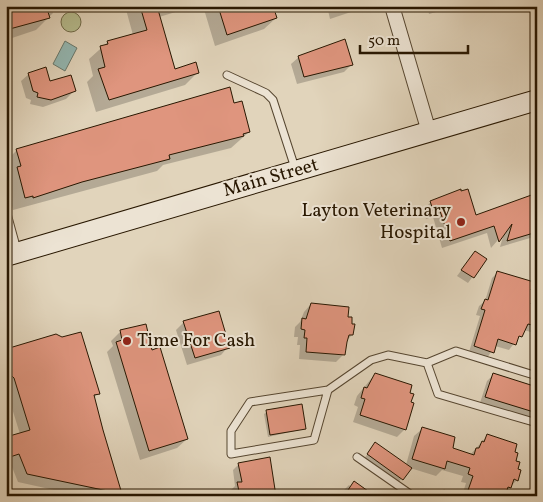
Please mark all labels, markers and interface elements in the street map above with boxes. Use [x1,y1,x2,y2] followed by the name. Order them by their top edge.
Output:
[360,22,468,54] scale bar
[368,31,400,52] text: 50 m
[220,152,322,204] street label: Main Street
[302,198,451,246] place label: Layton Veterinary Hospital
[455,216,467,228] marker: Layton Veterinary Hospital
[137,328,255,354] place label: Time For Cash
[121,335,133,347] marker: Time For Cash

